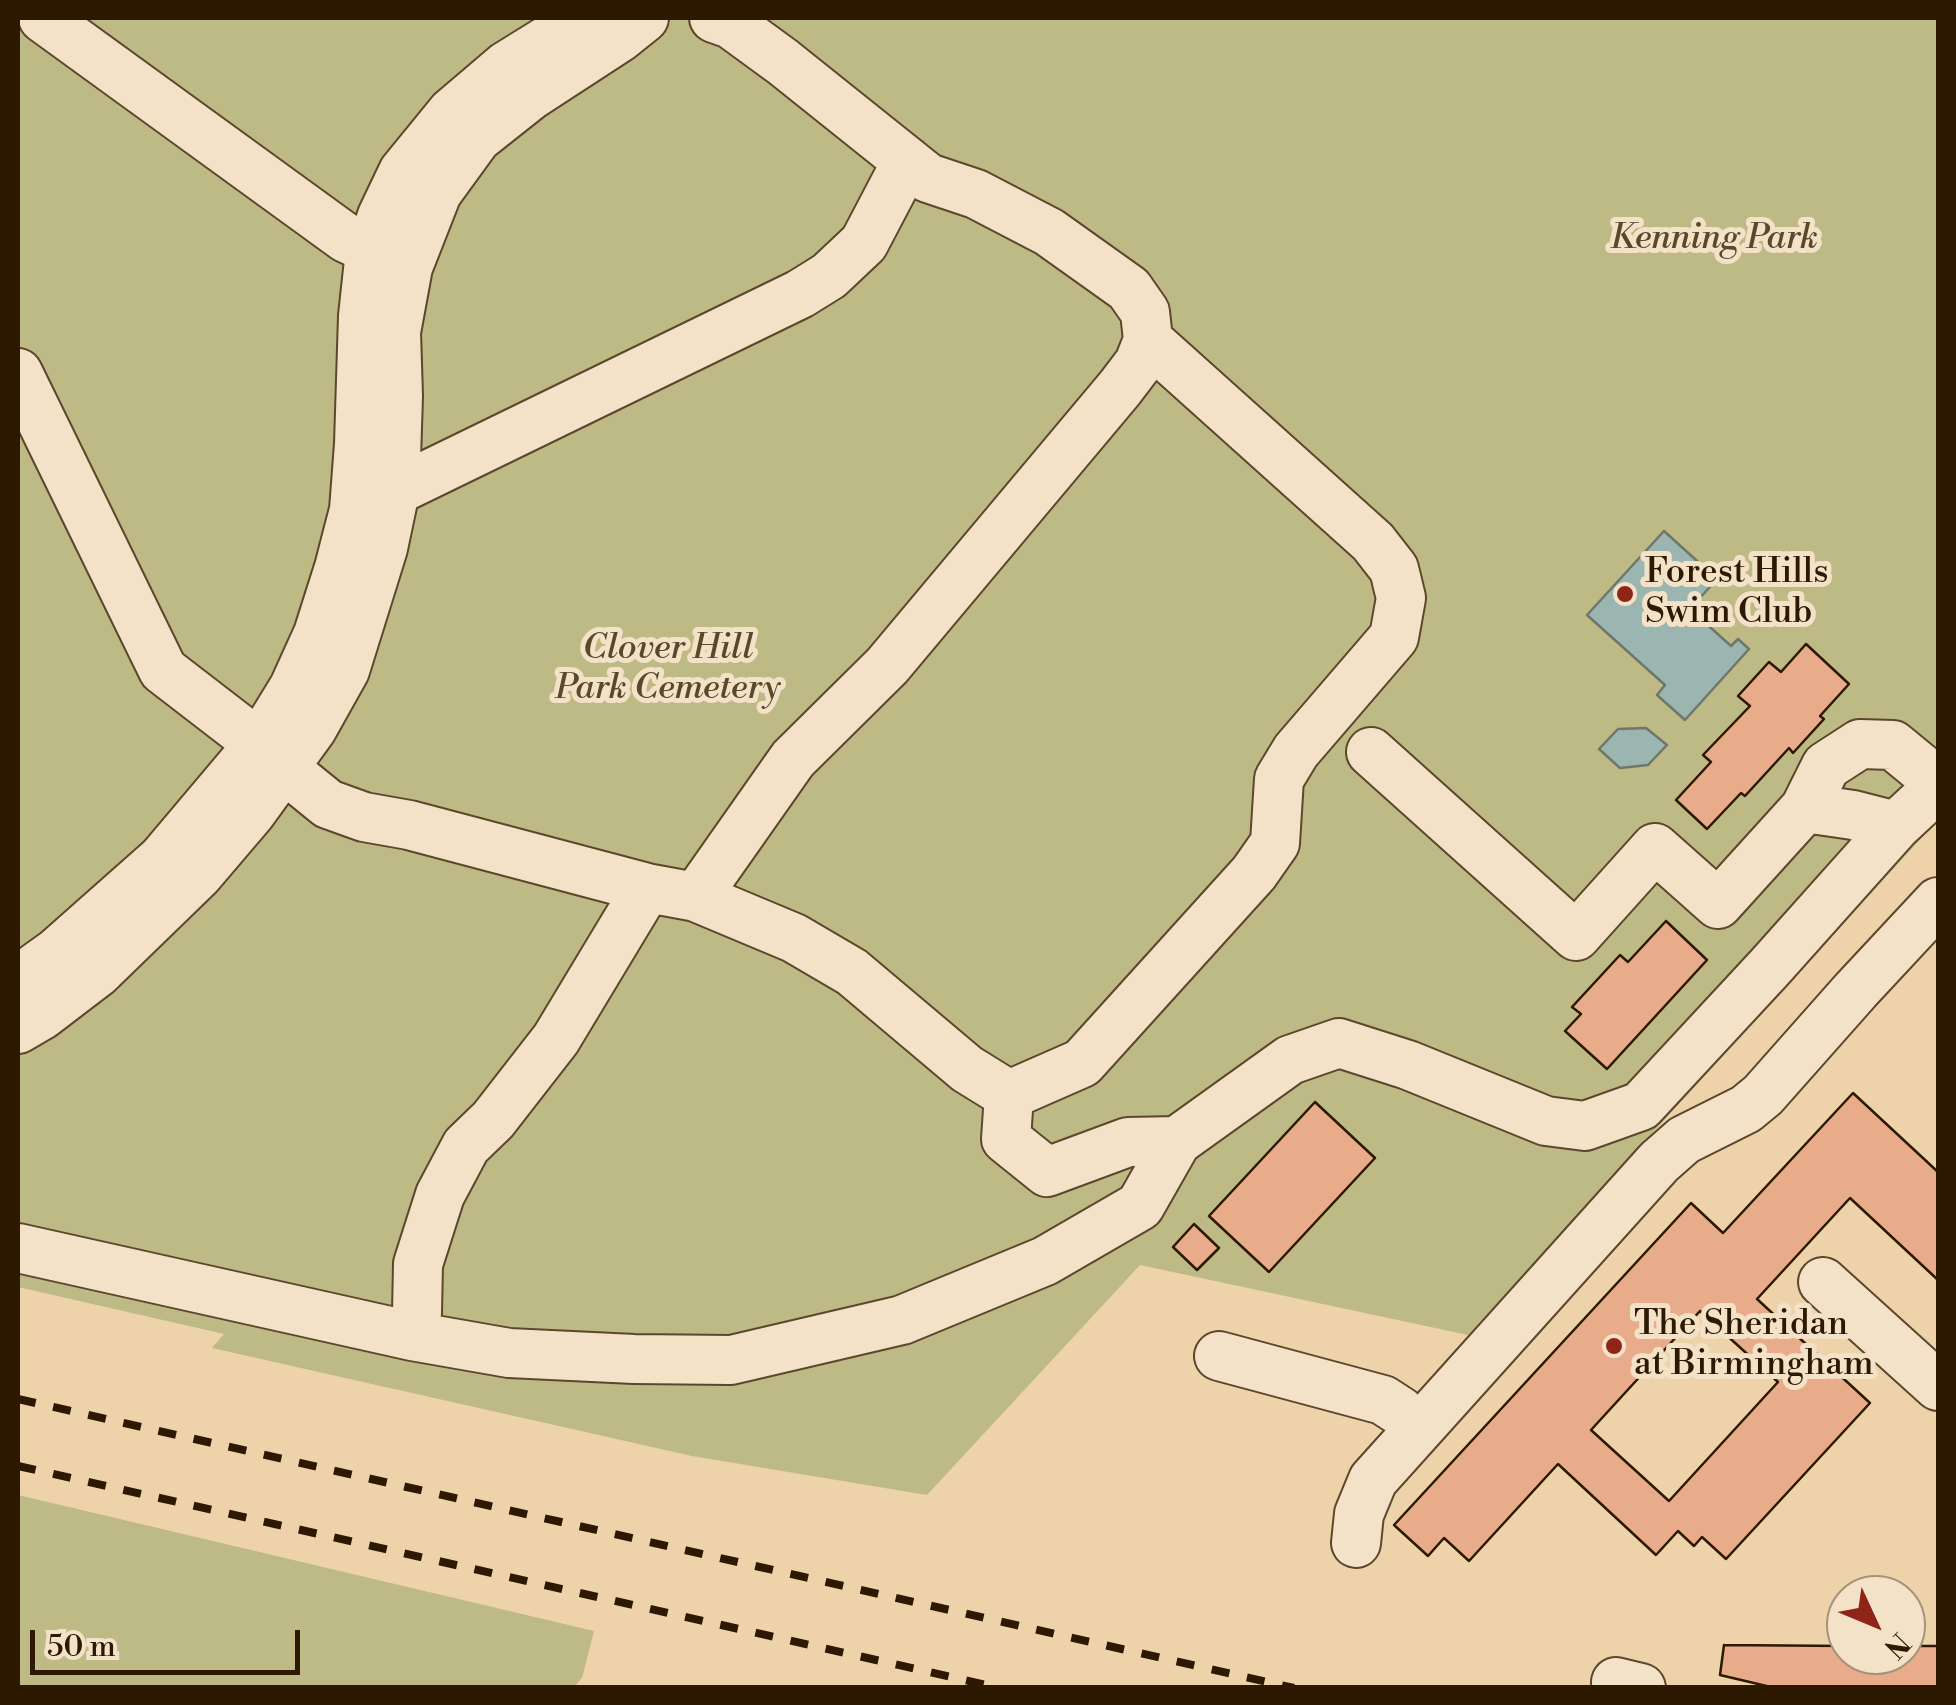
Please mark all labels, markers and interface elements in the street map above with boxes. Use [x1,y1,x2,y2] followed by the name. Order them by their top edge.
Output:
[1610,219,1818,261] park label: Kenning Park
[1645,553,1829,635] place label: Forest Hills Swim Club
[1614,583,1636,605] marker: Forest Hills Swim Club
[555,629,781,711] park label: Clover Hill Park Cemetery
[1634,1305,1874,1387] place label: The Sheridan at Birmingham
[1603,1335,1625,1357] marker: The Sheridan at Birmingham
[1826,1575,1926,1675] north arrow
[35,1610,305,1672] scale bar
[1876,1625,1917,1665] text: N
[47,1628,116,1666] text: 50 m

